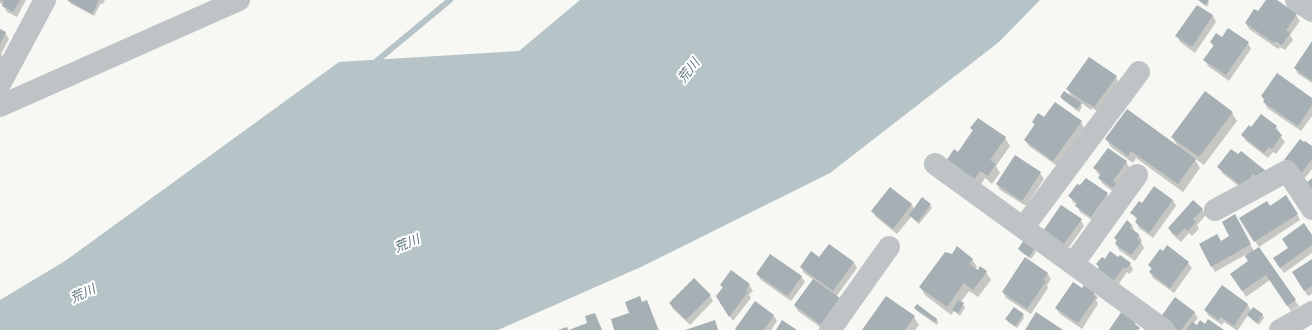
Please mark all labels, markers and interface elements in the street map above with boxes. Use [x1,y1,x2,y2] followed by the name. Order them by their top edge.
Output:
[675,56,703,86] water label: 荒川
[392,232,422,256] water label: 荒川
[68,281,98,307] water label: 荒川

